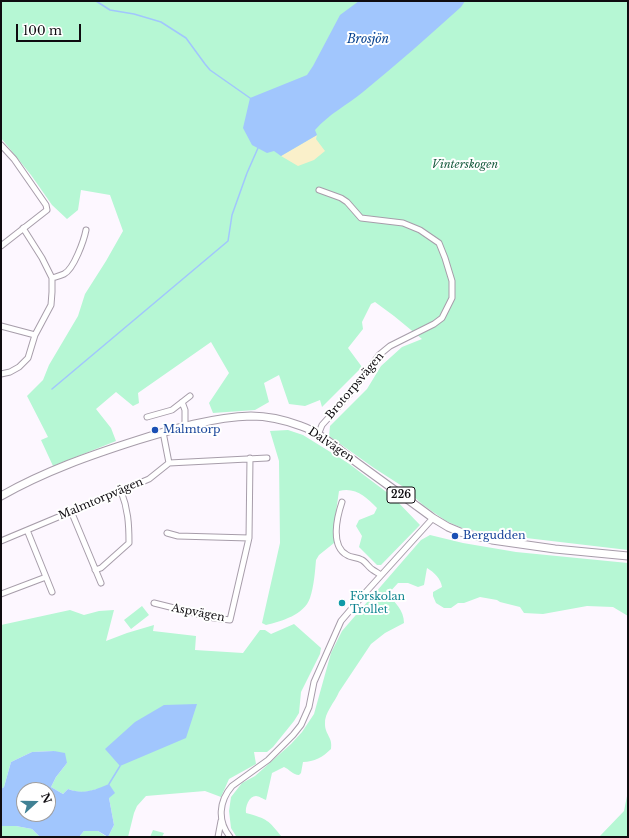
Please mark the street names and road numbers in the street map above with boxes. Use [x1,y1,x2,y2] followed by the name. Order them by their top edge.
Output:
[323,350,387,422] street label: Brotorpsvägen
[306,425,356,465] street label: Dalvägen
[57,475,145,523] street label: Malmtorpvägen
[387,487,415,503] road number: 226
[170,601,226,625] street label: Aspvägen

